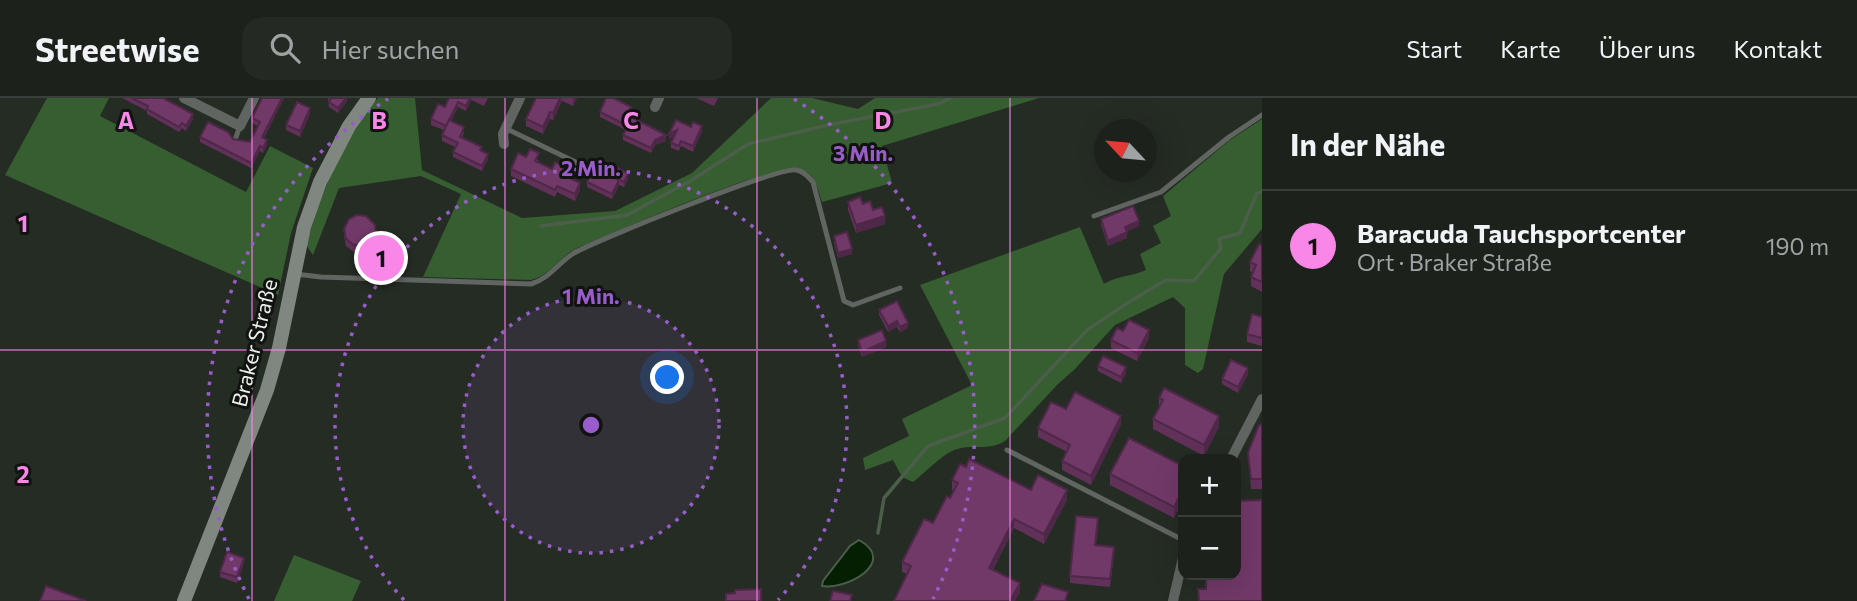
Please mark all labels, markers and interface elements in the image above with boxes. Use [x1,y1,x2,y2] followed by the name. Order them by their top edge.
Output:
[242,17,732,80] search box
[35,28,200,69] text: Streetwise
[266,29,304,67] icon: search
[322,33,460,64] text: Hier suchen
[1407,34,1462,63] text: Start
[1500,34,1561,63] text: Karte
[1599,34,1695,63] text: Über uns
[1733,34,1822,63] text: Kontakt
[118,106,135,134] text: A
[371,106,387,134] text: B
[623,106,639,134] text: C
[875,106,892,134] text: D
[1094,119,1157,182] north arrow
[1290,125,1445,162] text: In der Nähe
[833,140,893,165] text: 3 Min.
[561,155,621,180] text: 2 Min.
[18,209,28,237] text: 1
[1357,217,1686,248] text: Baracuda Tauchsportcenter
[358,232,404,284] pin: 1
[1308,232,1318,260] text: 1
[1766,232,1829,260] text: 190 m
[1357,248,1552,276] text: Ort · Braker Straße
[226,276,281,409] street label: Braker Straße
[562,283,620,308] text: 1 Min.
[650,360,684,394] your location
[579,413,603,437] centre of rings
[1178,454,1241,580] map controls
[1178,454,1241,517] button: +
[16,460,30,488] text: 2
[1178,517,1241,580] button: −

